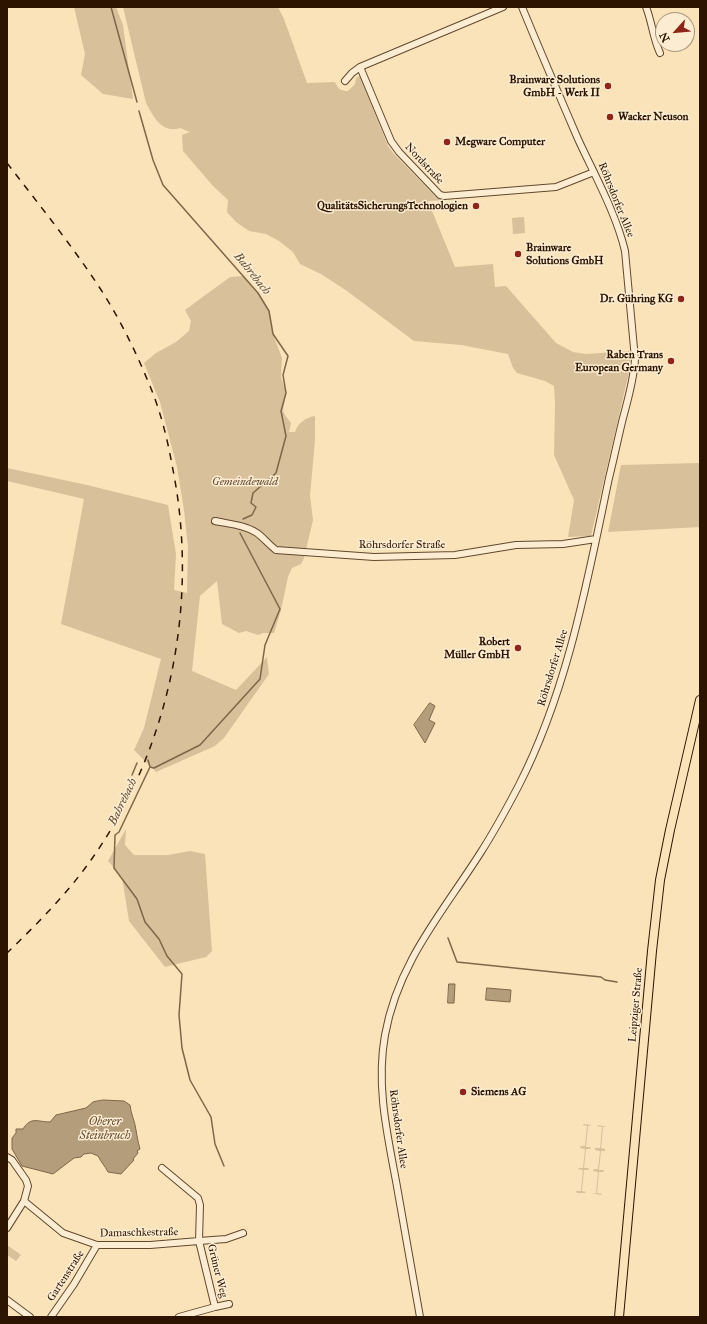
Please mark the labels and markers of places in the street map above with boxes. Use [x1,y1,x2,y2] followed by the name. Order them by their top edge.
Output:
[509,73,600,99] place label: Brainware Solutions GmbH - Werk II
[603,81,613,91] marker: Brainware Solutions GmbH - Werk II
[618,110,688,124] place label: Wacker Neuson
[605,112,615,122] marker: Wacker Neuson
[455,135,545,149] place label: Megware Computer
[442,137,452,147] marker: Megware Computer
[317,199,468,213] place label: QualitätsSicherungsTechnologien
[471,201,481,211] marker: QualitätsSicherungsTechnologien
[526,241,603,267] place label: Brainware Solutions GmbH
[513,249,523,259] marker: Brainware Solutions GmbH
[600,292,673,306] place label: Dr. Gühring KG
[676,294,686,304] marker: Dr. Gühring KG
[575,348,663,374] place label: Raben Trans European Germany
[666,356,676,366] marker: Raben Trans European Germany
[444,635,510,661] place label: Robert Müller GmbH
[513,643,523,653] marker: Robert Müller GmbH
[471,1085,526,1099] place label: Siemens AG
[458,1087,468,1097] marker: Siemens AG

